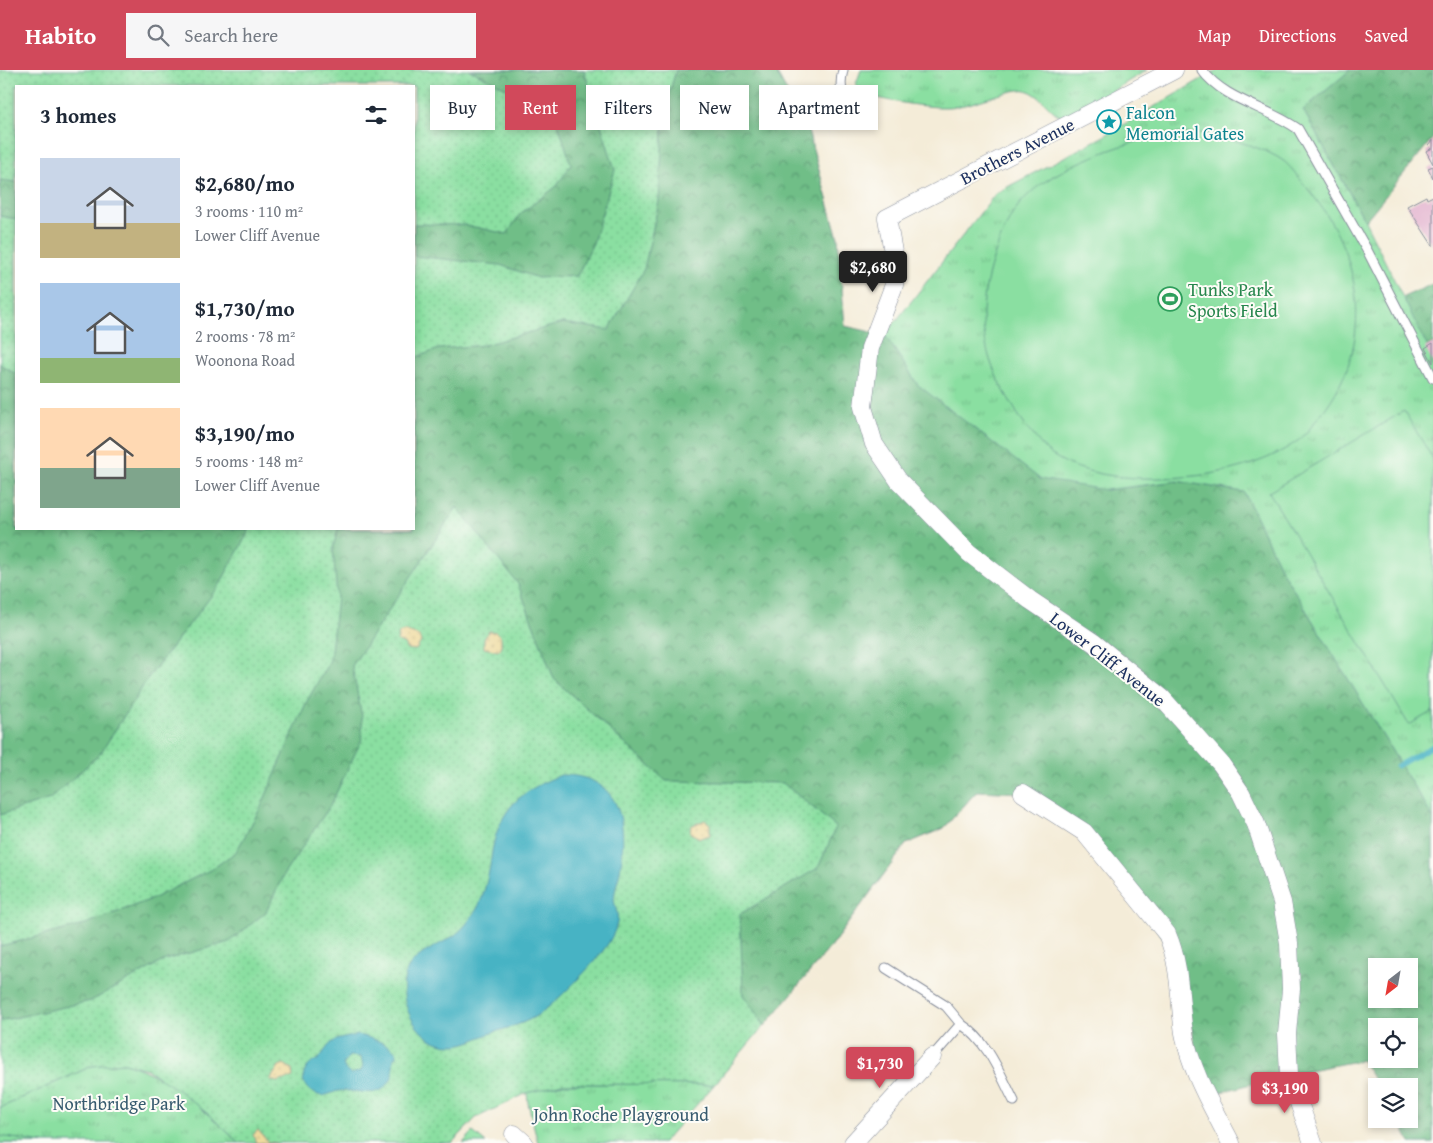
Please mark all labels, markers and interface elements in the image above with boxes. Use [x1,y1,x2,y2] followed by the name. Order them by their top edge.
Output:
[126,13,476,58] search box
[25,18,96,53] text: Habito
[144,21,172,49] icon: search
[184,21,278,49] text: Search here
[1198,22,1231,49] text: Map
[1259,22,1336,49] text: Directions
[1364,22,1408,49] text: Saved
[430,85,495,130] chip: Buy
[505,85,576,130] chip: Rent
[586,85,670,130] chip: Filters
[680,85,749,130] chip: New
[759,85,878,130] chip: Apartment
[1126,99,1244,147] place label: Falcon Memorial Gates
[40,100,116,131] text: 3 homes
[362,101,390,129] icon: filters
[1096,109,1122,135] place icon: Falcon Memorial Gates
[955,111,1079,191] street label: Brothers Avenue
[195,168,295,199] text: $2,680/mo
[80,178,140,238] icon: home
[195,199,303,223] text: 3 rooms · 110 m²
[195,223,320,247] text: Lower Cliff Avenue
[832,250,914,293] pin: $2,680
[850,255,896,279] text: $2,680
[1188,276,1278,324] place label: Tunks Park Sports Field
[1157,286,1183,312] sports icon: Tunks Park Sports Field
[195,293,295,324] text: $1,730/mo
[80,303,140,363] icon: home
[195,324,295,348] text: 2 rooms · 78 m²
[195,348,295,372] text: Woonona Road
[195,418,295,449] text: $3,190/mo
[80,428,140,488] icon: home
[195,449,303,473] text: 5 rooms · 148 m²
[195,473,320,497] text: Lower Cliff Avenue
[1044,605,1172,713] street label: Lower Cliff Avenue
[1368,958,1418,1008] north arrow
[1368,958,1418,1128] map controls
[1368,1018,1418,1068] button: locate
[839,1046,921,1089] pin: $1,730
[857,1051,903,1075] text: $1,730
[1244,1072,1326,1114] pin: $3,190
[1262,1076,1308,1100] text: $3,190
[1368,1078,1418,1128] button: layers
[53,1090,186,1117] park label: Northbridge Park
[531,1101,709,1128] park label: John Roche Playground

